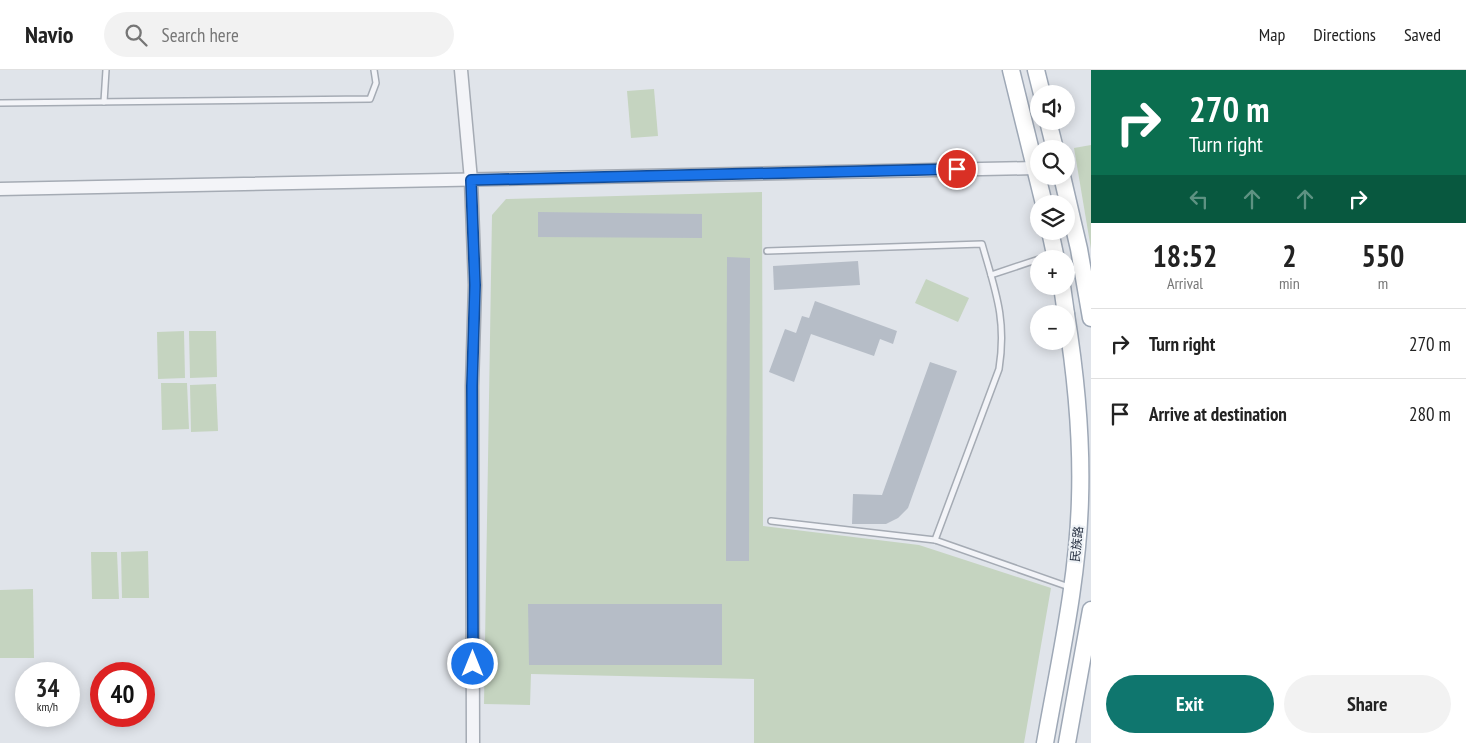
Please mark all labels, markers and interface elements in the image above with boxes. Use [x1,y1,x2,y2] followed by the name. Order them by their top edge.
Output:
[104,12,454,57] search box
[25,19,74,50] text: Navio
[122,21,150,49] icon: search
[162,23,239,47] text: Search here
[1259,23,1285,46] text: Map
[1313,23,1376,46] text: Directions
[1404,23,1441,46] text: Saved
[1030,85,1075,350] map controls
[1030,85,1075,130] button: sound
[1189,86,1270,132] text: 270 m
[1106,90,1171,155] icon: right
[1189,130,1263,158] text: Turn right
[1030,140,1075,185] button: search
[936,148,978,190] pin
[943,155,971,183] icon: arrive
[1185,185,1213,213] icon: left
[1238,185,1266,213] icon: ahead
[1291,185,1319,213] icon: ahead
[1344,185,1372,213] icon: right
[1030,195,1075,240] button: layers
[1153,236,1217,275] text: 18:52
[1282,236,1297,275] text: 2
[1361,236,1404,275] text: 550
[1030,250,1075,295] button: +
[1167,273,1203,293] text: Arrival
[1279,273,1300,293] text: min
[1378,273,1388,293] text: m
[1030,305,1075,350] button: −
[1106,330,1134,358] icon: right
[1149,332,1215,356] text: Turn right
[1409,332,1451,356] text: 270 m
[1106,400,1134,428] icon: arrive
[1149,402,1287,426] text: Arrive at destination
[1409,402,1451,426] text: 280 m
[1067,525,1086,563] street label: 民族路
[446,637,498,689] position arrow
[90,662,155,727] speed limit sign: 40
[36,672,59,704] text: 34
[1106,675,1274,733] button: Exit
[1284,675,1451,733] button: Share
[37,699,58,714] text: km/h

